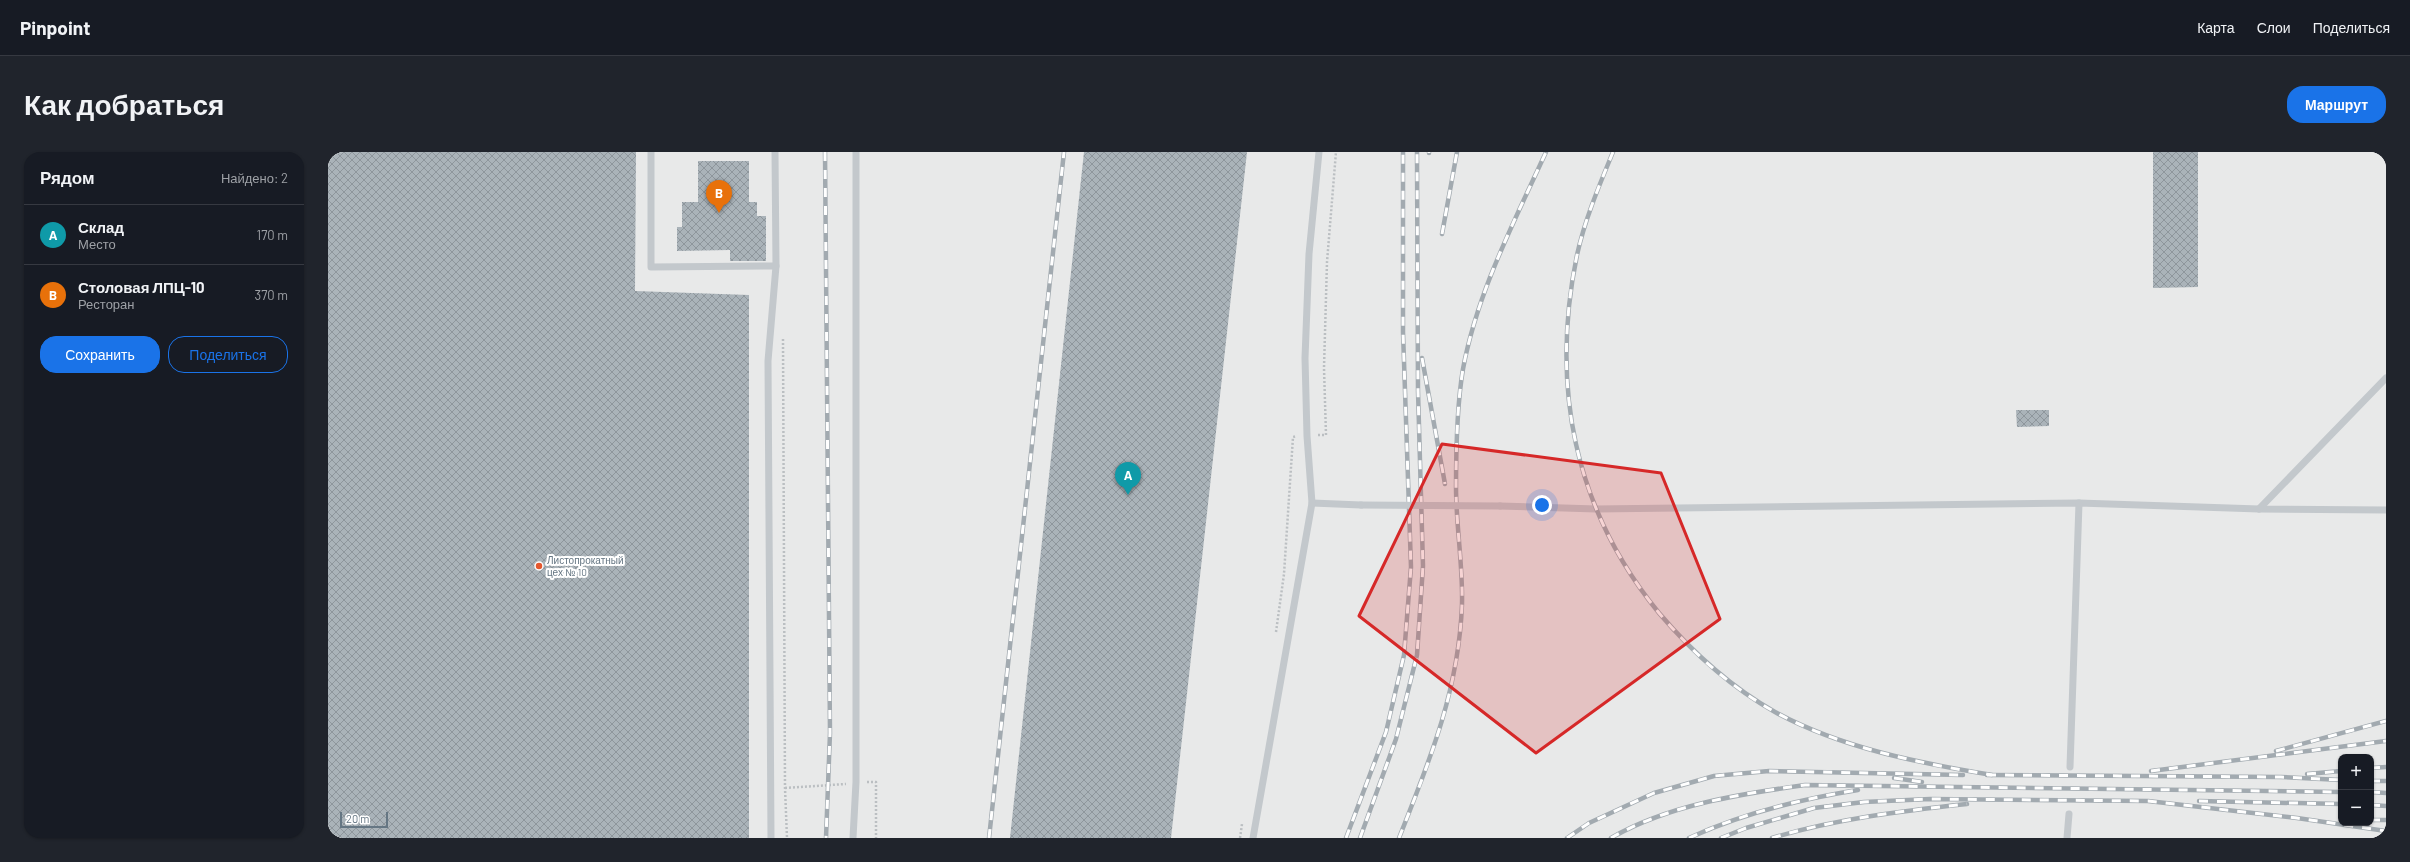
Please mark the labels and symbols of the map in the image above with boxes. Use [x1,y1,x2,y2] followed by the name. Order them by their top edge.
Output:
[706,180,732,213] pin: B
[1115,462,1141,495] pin: A
[1532,495,1552,515] your location
[547,554,624,578] place label: Листопрокатный цех № 10
[534,561,544,571] marker: Листопрокатный цех № 10
[340,810,388,829] scale bar

